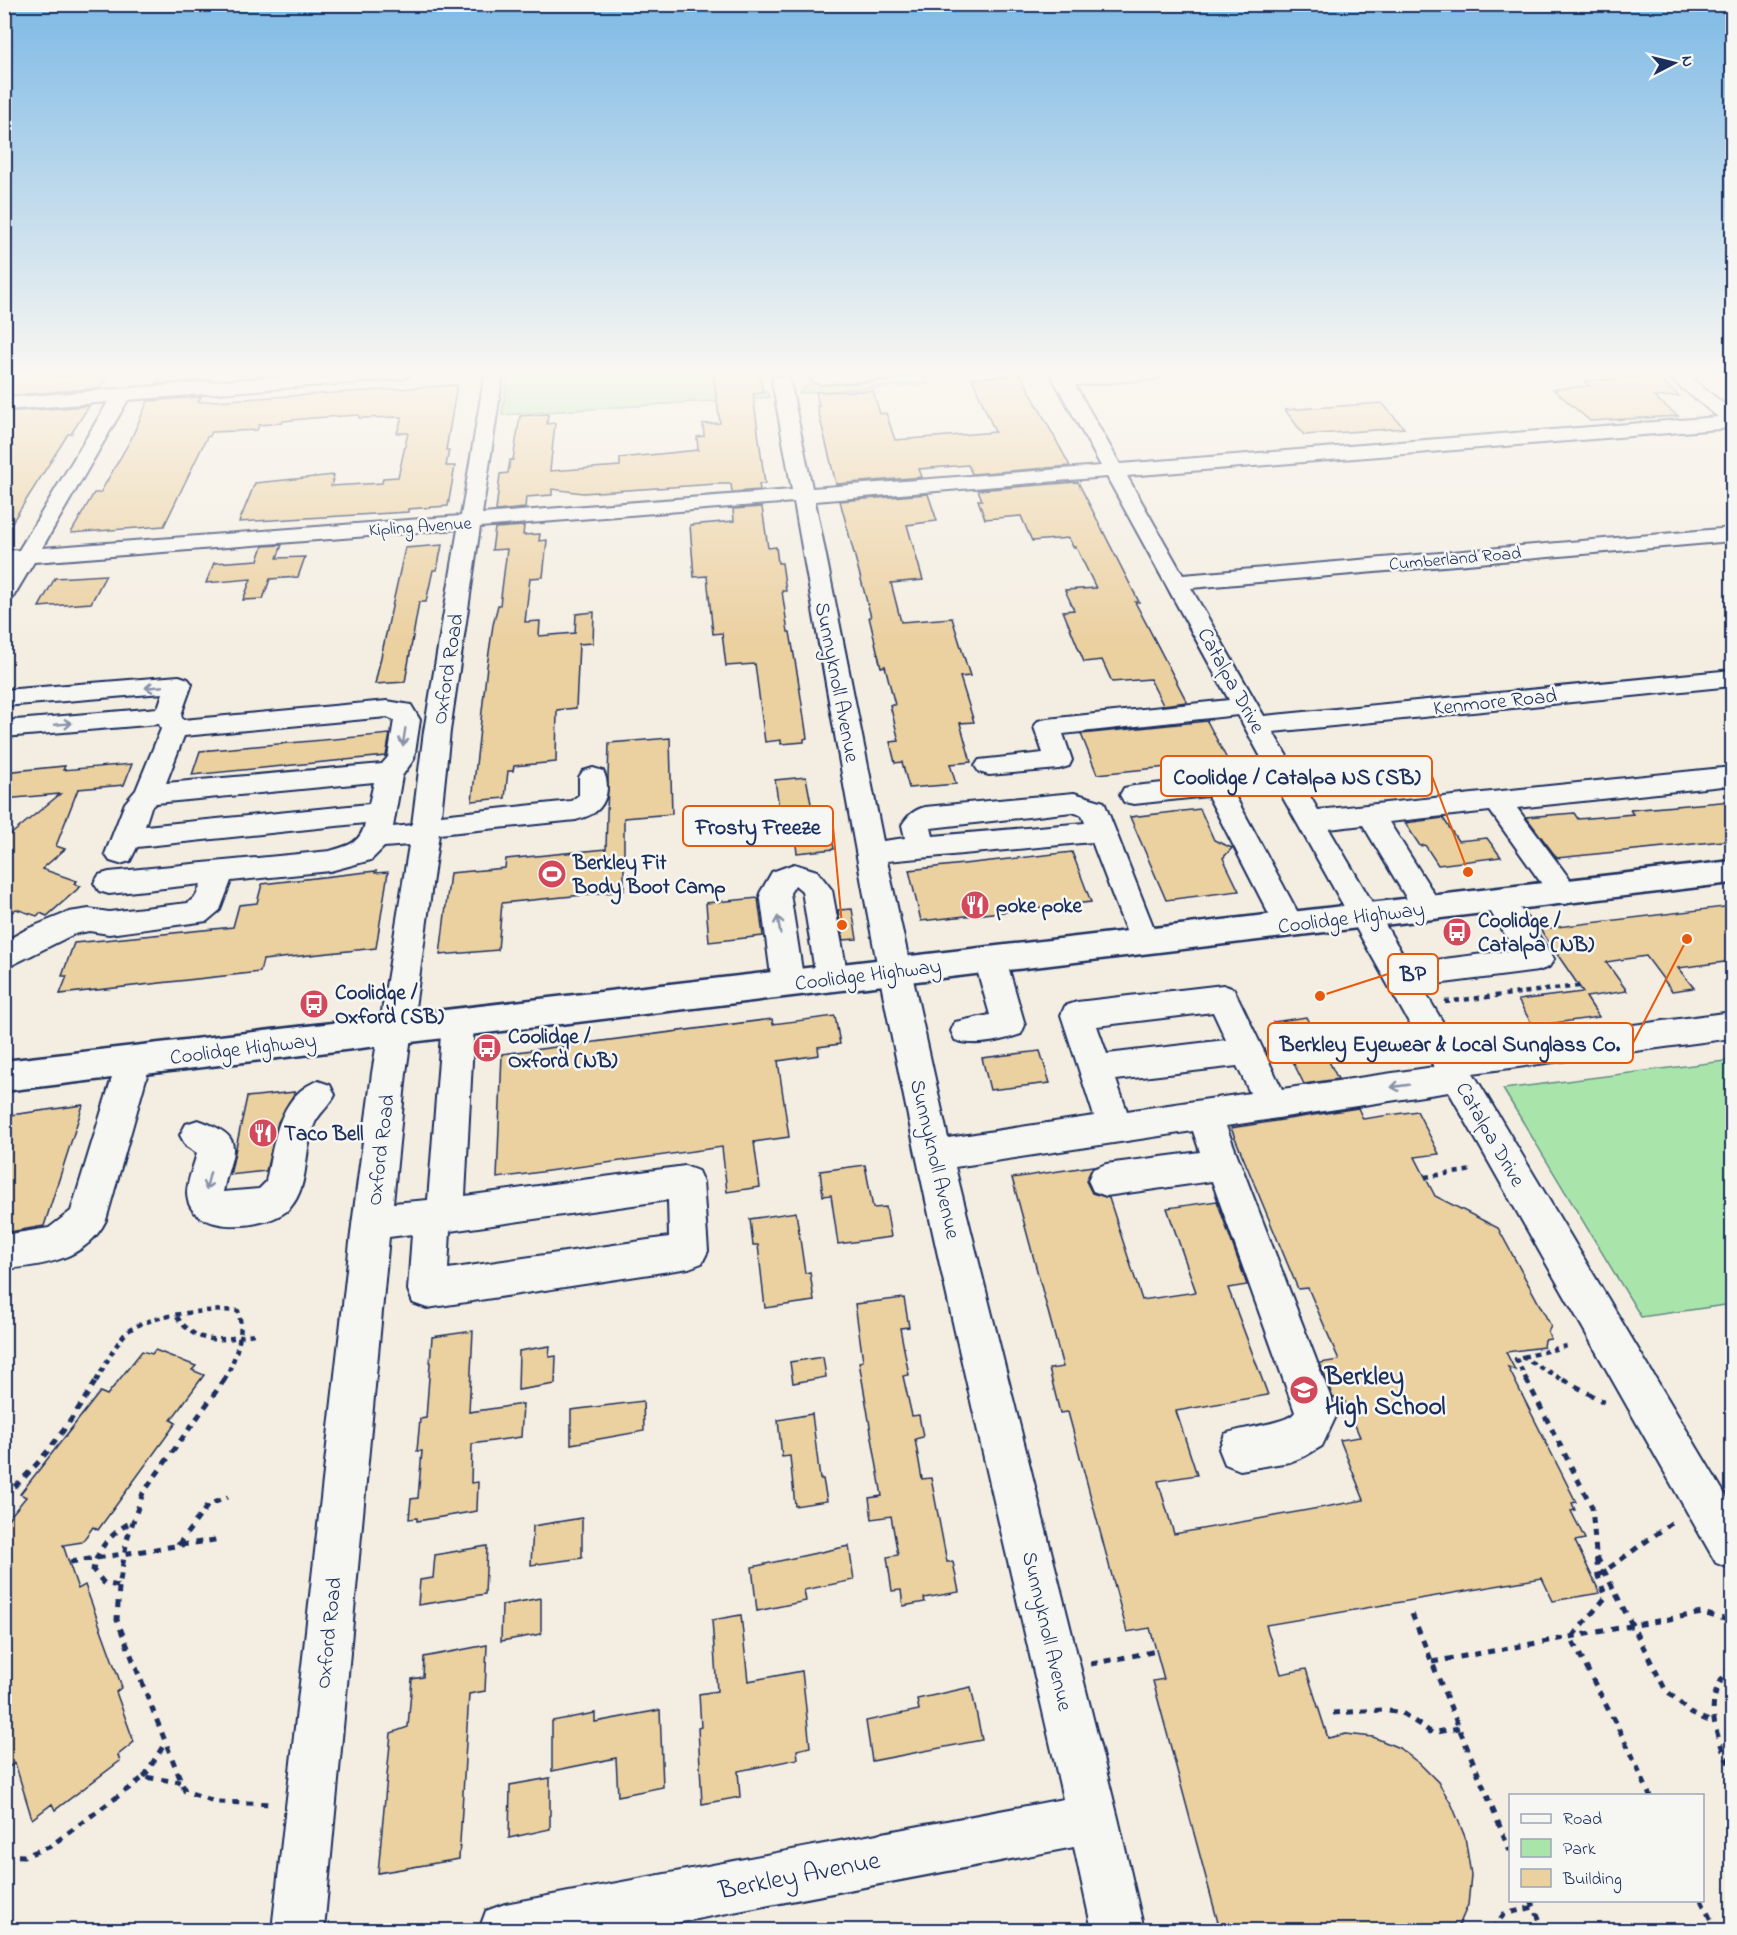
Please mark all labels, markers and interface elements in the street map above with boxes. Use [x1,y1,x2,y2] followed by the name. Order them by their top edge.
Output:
[1644,33,1704,93] north arrow
[1674,55,1699,68] text: N
[368,511,473,546] street label: Kipling Avenue
[1388,541,1522,579] street label: Cumberland Road
[804,600,866,766] street label: Sunnyknoll Avenue
[425,612,473,727] street label: Oxford Road
[1189,623,1272,740] street label: Catalpa Drive
[144,681,164,692] one-way arrow
[1432,682,1559,724] street label: Kenmore Road
[52,718,72,729] one-way arrow
[399,726,410,746] one-way arrow
[1161,756,1432,796] callout: Coolidge / Catalpa NS (SB)
[1173,763,1421,796] text: Coolidge / Catalpa NS (SB)
[683,806,833,846] callout: Frosty Freeze
[694,813,822,846] text: Frosty Freeze
[572,849,726,905] place label: Berkley Fit Body Boot Camp
[536,858,568,890] sports icon: Berkley Fit Body Boot Camp
[959,889,991,921] restaurant icon: poke poke
[996,892,1082,922] place label: poke poke
[1276,895,1426,945] street label: Coolidge Highway
[1478,907,1595,961] place label: Coolidge / Catalpa (NB)
[774,916,785,936] one-way arrow
[1441,916,1473,948] bus stop icon: Coolidge / Catalpa (NB)
[793,952,943,1002] street label: Coolidge Highway
[1388,954,1438,994] callout: BP
[1399,960,1427,992] text: BP
[335,979,445,1033] place label: Coolidge / Oxford (SB)
[298,988,330,1020] bus stop icon: Coolidge / Oxford (SB)
[508,1023,618,1077] place label: Coolidge / Oxford (NB)
[1268,1023,1633,1063] callout: Berkley Eyewear & Local Sunglass Co.
[168,1026,318,1076] street label: Coolidge Highway
[1279,1030,1621,1063] text: Berkley Eyewear & Local Sunglass Co.
[471,1032,503,1064] bus stop icon: Coolidge / Oxford (NB)
[899,1077,967,1243] street label: Sunnyknoll Avenue
[1447,1077,1532,1194] street label: Catalpa Drive
[1390,1081,1410,1092] one-way arrow
[360,1093,404,1208] street label: Oxford Road
[247,1117,279,1149] restaurant icon: Taco Bell
[284,1120,364,1150] place label: Taco Bell
[202,1171,214,1190] one-way arrow
[1324,1359,1446,1428] place label: Berkley High School
[1288,1374,1320,1406] school or university icon: Berkley High School
[1011,1549,1079,1715] street label: Sunnyknoll Avenue
[309,1576,351,1690] street label: Oxford Road
[1509,1794,1704,1902] legend
[1563,1807,1602,1833] text: Road
[1563,1837,1596,1863] text: Park
[715,1843,884,1911] street label: Berkley Avenue
[1562,1867,1622,1894] text: Building

